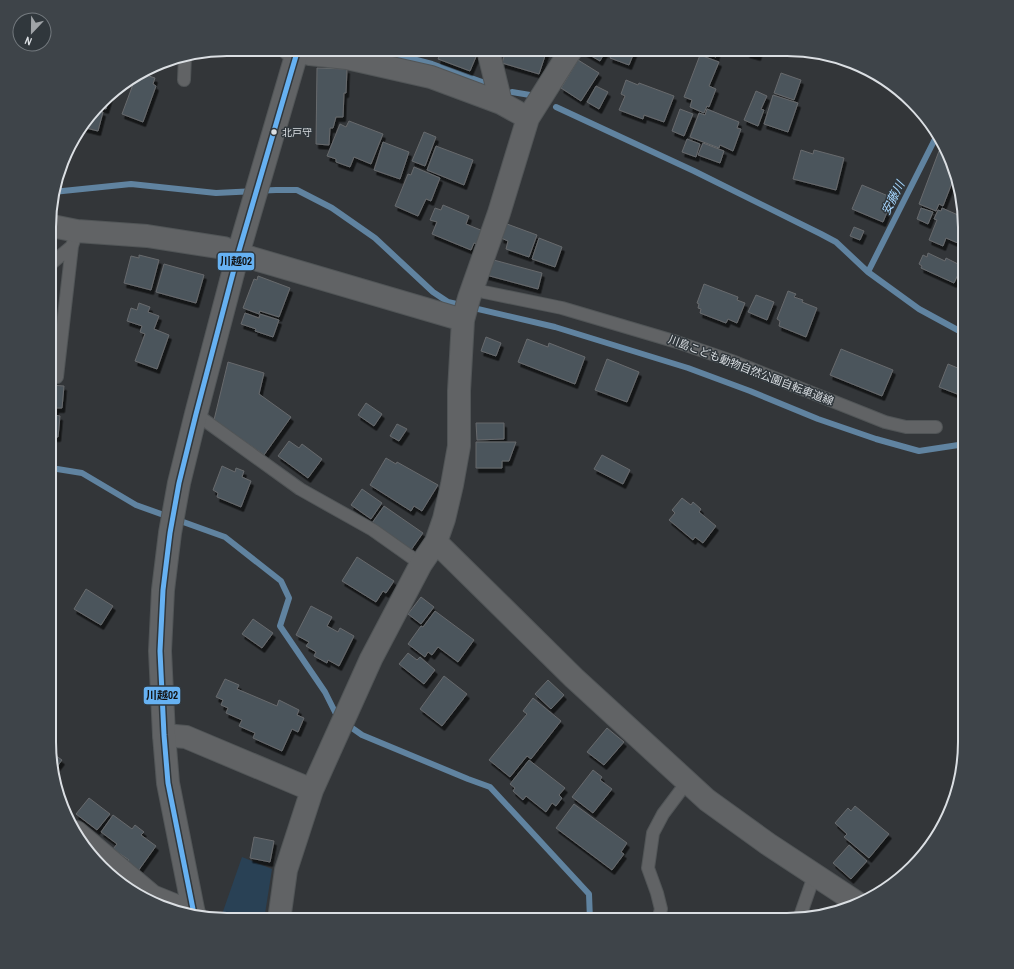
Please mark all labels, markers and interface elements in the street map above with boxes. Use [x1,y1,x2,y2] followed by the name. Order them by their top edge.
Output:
[12,12,52,52] north arrow
[23,34,34,49] text: N
[282,126,312,139] place label: 北戸守
[269,127,279,137] marker: 北戸守
[878,177,909,218] water label: 安藤川
[217,252,255,271] line badge: 川越02
[220,254,252,268] text: 川越02
[666,332,836,408] street label: 川島こども動物自然公園自転車道線
[143,686,181,705] line badge: 川越02
[146,688,178,702] text: 川越02

